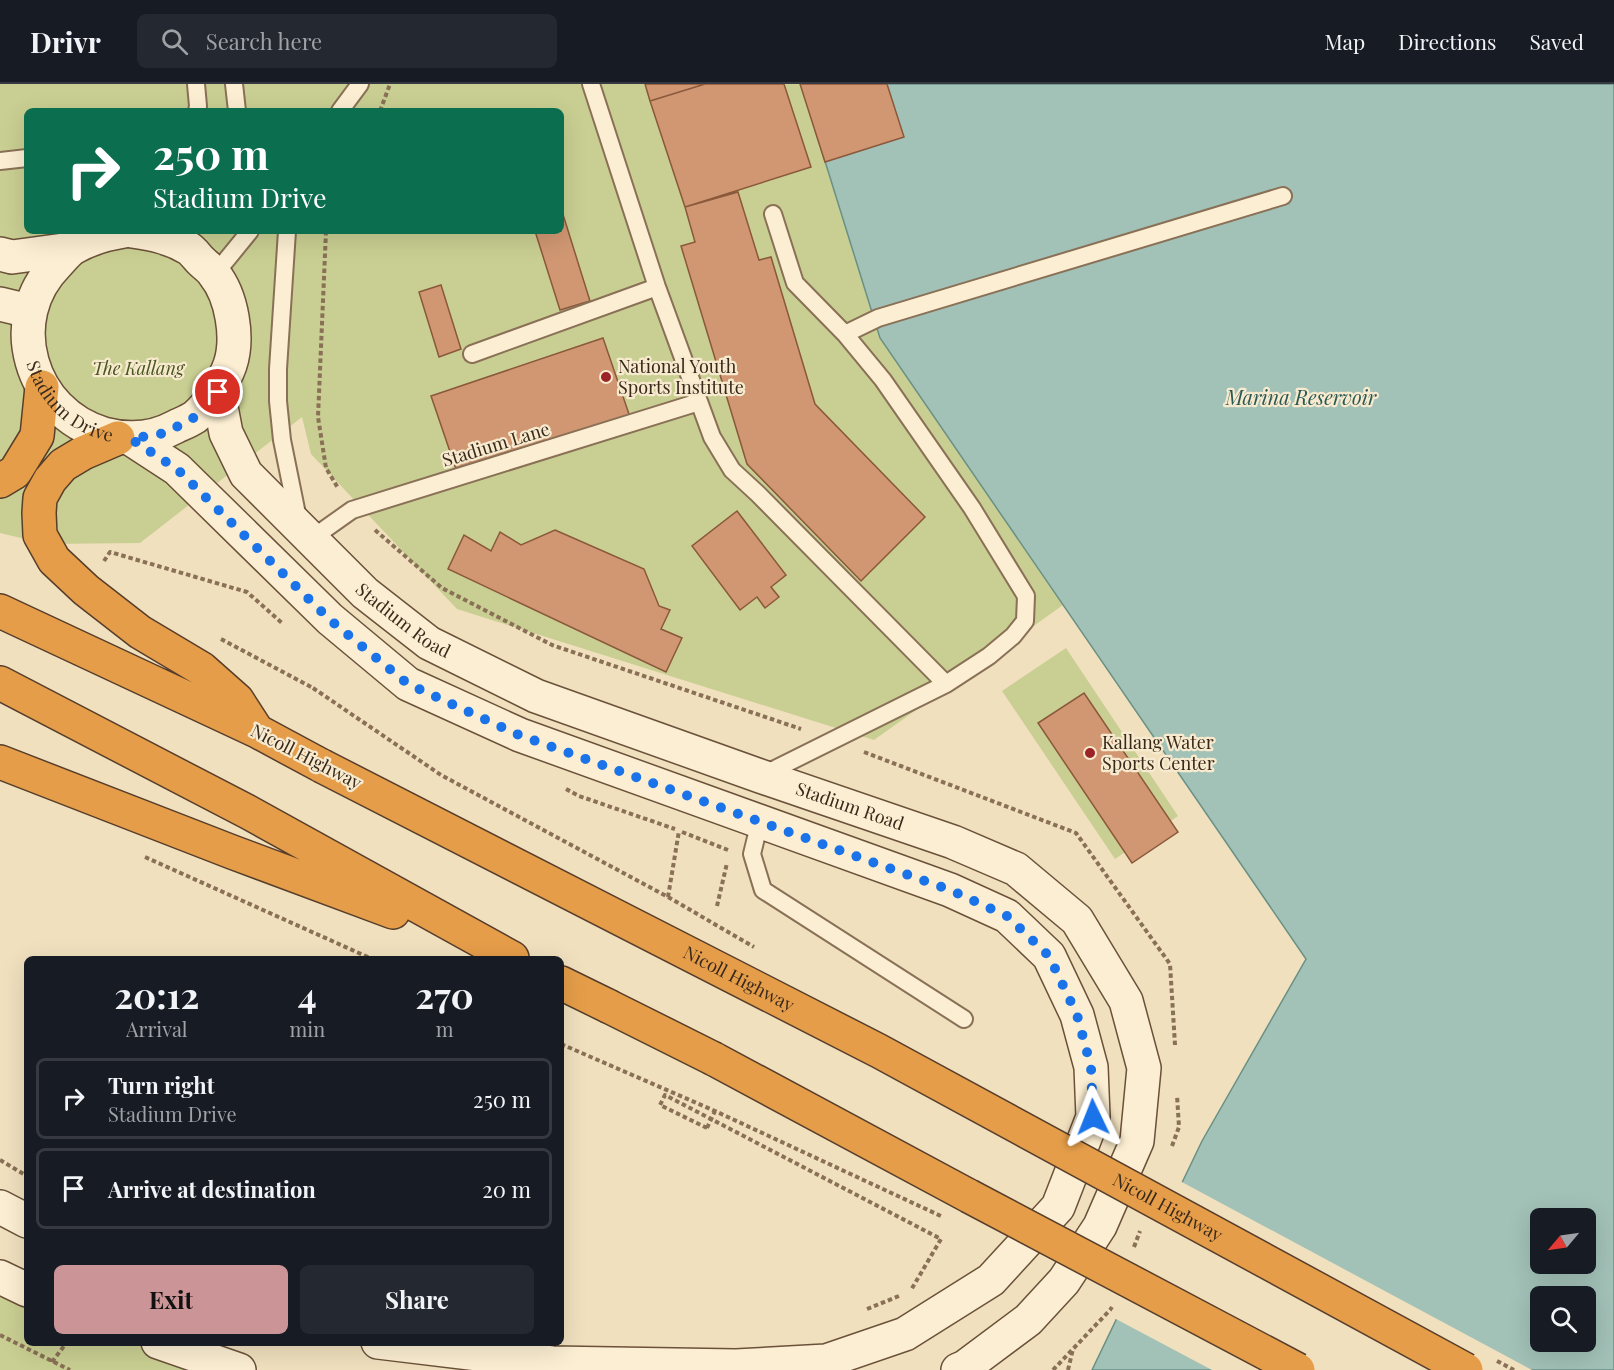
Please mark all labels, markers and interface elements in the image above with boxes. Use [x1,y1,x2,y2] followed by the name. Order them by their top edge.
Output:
[137,14,557,68] search box
[30,23,101,60] text: Drivr
[158,25,191,58] icon: search
[206,26,322,56] text: Search here
[1324,27,1365,55] text: Map
[1398,27,1496,55] text: Directions
[1529,27,1584,55] text: Saved
[153,125,269,181] text: 250 m
[54,132,132,210] icon: right
[153,179,327,215] text: Stadium Drive
[618,354,744,399] place label: National Youth Sports Institute
[92,356,186,380] park label: The Kallang
[21,357,115,447] street label: Stadium Drive
[192,366,243,417] pin
[599,370,613,384] marker: National Youth Sports Institute
[201,375,234,408] icon: arrive
[1225,383,1378,410] water label: Marina Reservoir
[439,416,552,472] street label: Stadium Lane
[351,577,455,663] street label: Stadium Road
[247,718,366,794] street label: Nicoll Highway
[1102,730,1215,775] place label: Kallang Water Sports Center
[1083,746,1097,760] marker: Kallang Water Sports Center
[793,776,908,836] street label: Stadium Road
[680,940,799,1017] street label: Nicoll Highway
[114,970,199,1018] text: 20:12
[298,970,317,1018] text: 4
[415,970,474,1018] text: 270
[126,1015,188,1042] text: Arrival
[290,1015,325,1042] text: min
[436,1015,453,1042] text: m
[108,1070,214,1100] text: Turn right
[57,1082,90,1115] icon: right
[473,1084,531,1114] text: 250 m
[1061,1085,1125,1149] position arrow
[108,1100,237,1127] text: Stadium Drive
[1109,1167,1227,1246] street label: Nicoll Highway
[57,1172,90,1205] icon: arrive
[108,1174,316,1204] text: Arrive at destination
[482,1174,531,1204] text: 20 m
[1530,1208,1596,1274] north arrow
[1530,1208,1596,1352] map controls
[54,1265,288,1334] button: Exit
[300,1265,534,1334] button: Share
[1530,1286,1596,1352] button: search

